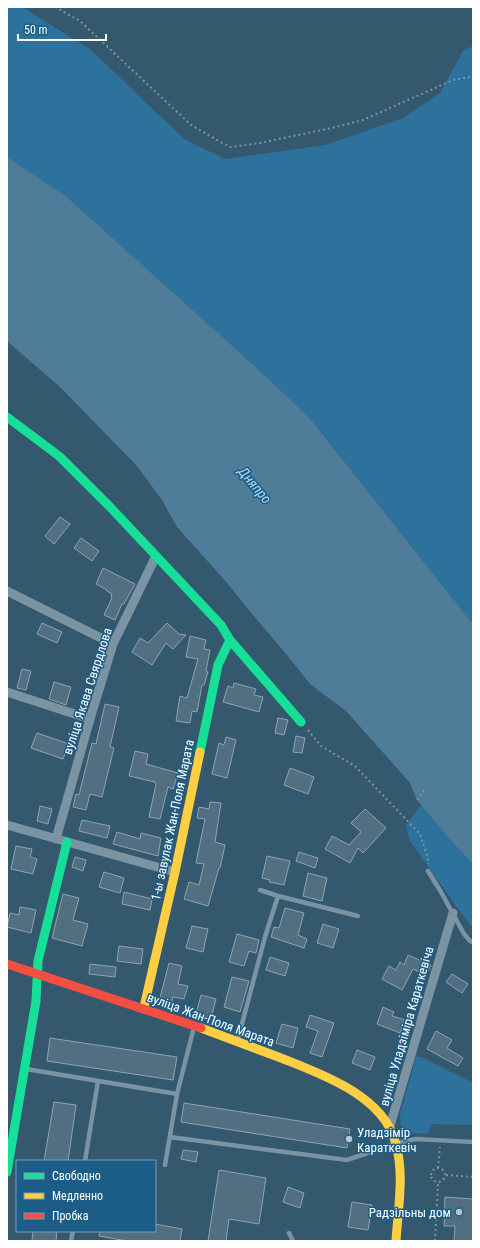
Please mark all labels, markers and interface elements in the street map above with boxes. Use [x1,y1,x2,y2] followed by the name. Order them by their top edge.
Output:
[18,16,106,42] scale bar
[24,23,48,37] text: 50 m
[234,463,275,507] water label: Дняпро
[60,626,115,756] street label: вуліца Якава Свярдлова
[148,738,197,902] street label: 1-ы завулак Жан-Поля Марата
[376,945,436,1108] street label: вуліца Уладзіміра Караткевіча
[145,989,276,1049] street label: вуліца Жан-Поля Марата
[357,1125,417,1155] place label: Уладзімір Караткевіч
[344,1134,354,1144] marker: Уладзімір Караткевіч
[16,1160,156,1232] legend
[52,1169,101,1183] text: Свободно
[52,1189,103,1203] text: Медленно
[369,1205,451,1220] place label: Радзільны дом
[454,1207,464,1217] marker: Радзільны дом
[52,1209,89,1223] text: Пробка

